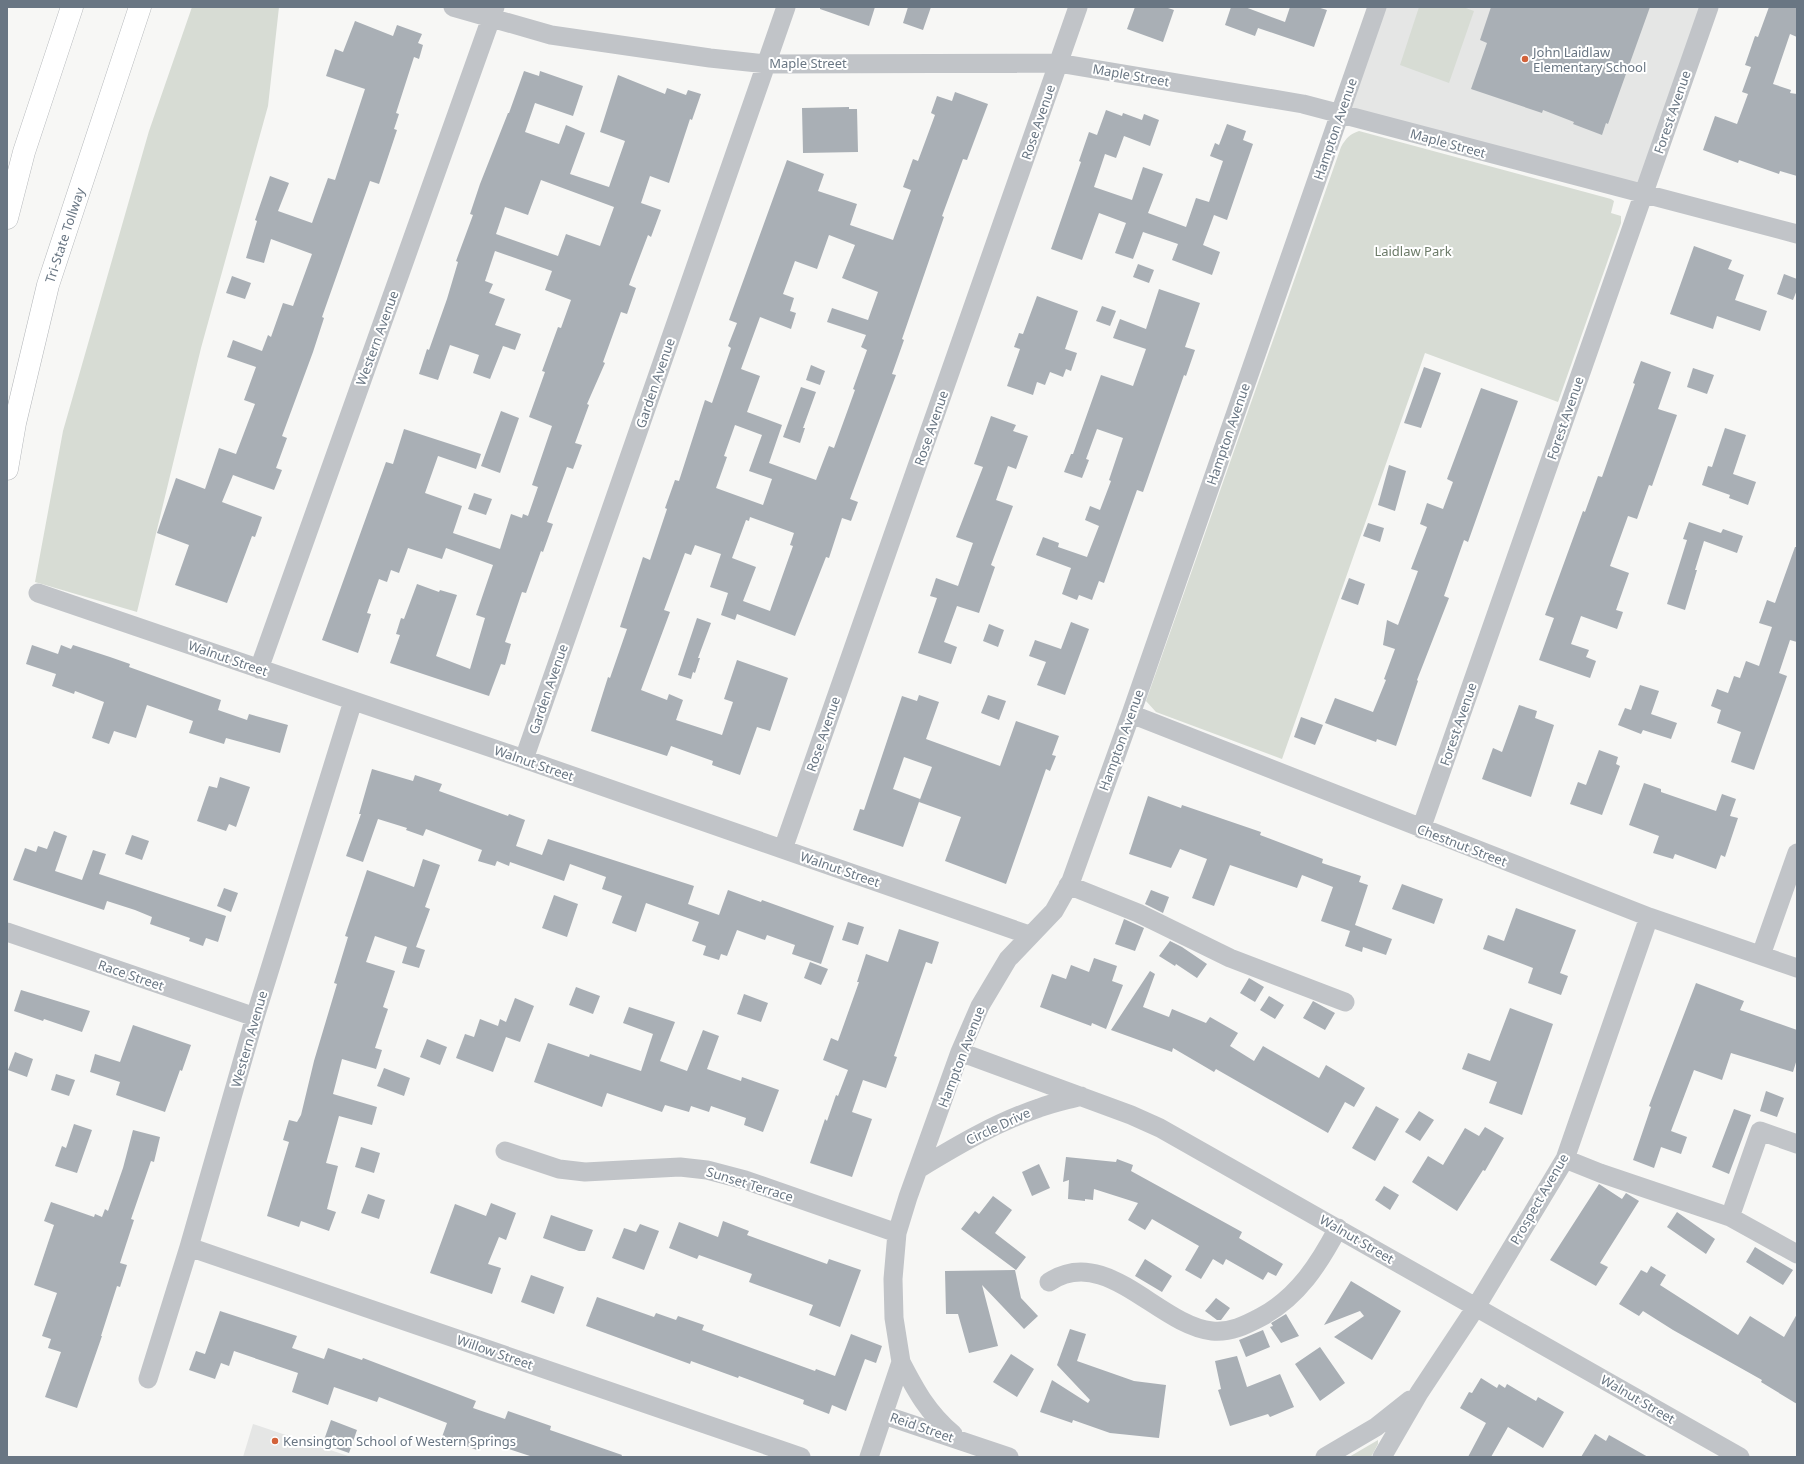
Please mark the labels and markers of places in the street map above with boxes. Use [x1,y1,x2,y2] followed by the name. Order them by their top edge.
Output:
[1531,43,1646,76] place label: John Laidlaw Elementary School
[1520,54,1530,64] marker: John Laidlaw Elementary School
[283,1432,516,1450] place label: Kensington School of Western Springs
[270,1436,280,1446] marker: Kensington School of Western Springs

